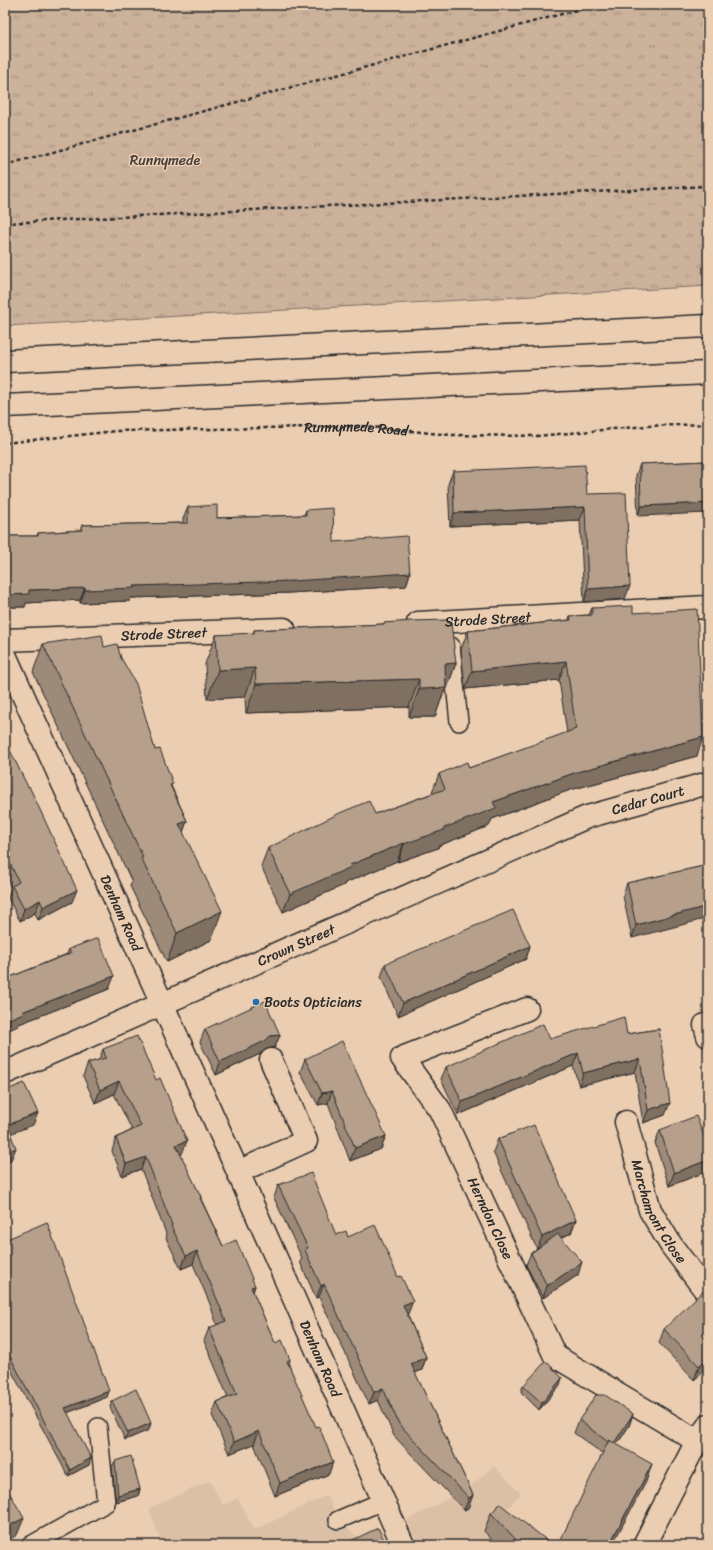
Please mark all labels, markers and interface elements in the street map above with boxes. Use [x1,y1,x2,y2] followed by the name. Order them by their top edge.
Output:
[130,148,200,173] park label: Runnymede
[304,414,411,444] street label: Runnymede Road
[444,605,533,634] street label: Strode Street
[120,620,209,648] street label: Strode Street
[609,778,687,823] street label: Cedar Court
[93,871,150,957] street label: Denham Road
[253,917,341,974] street label: Crown Street
[264,990,362,1015] place label: Boots Opticians
[251,997,261,1007] marker: Boots Opticians
[624,1157,693,1269] street label: Marchamont Close
[460,1173,520,1264] street label: Herndon Close
[292,1316,349,1403] street label: Denham Road

